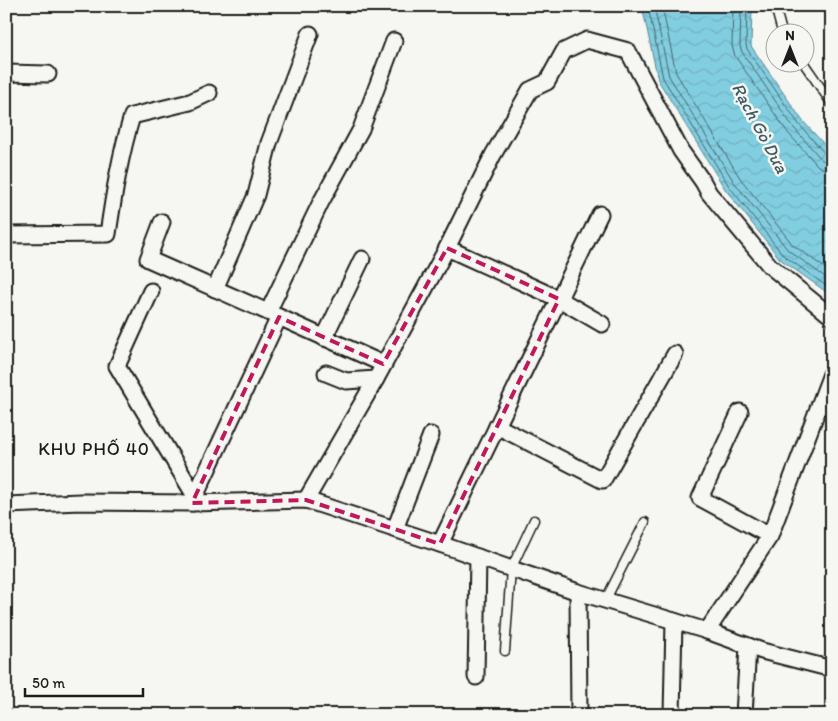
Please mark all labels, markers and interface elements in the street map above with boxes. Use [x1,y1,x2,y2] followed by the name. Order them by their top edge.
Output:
[766,22,816,72] north arrow
[785,27,795,44] text: N
[727,79,793,177] water label: Rạch Gò Dưa
[38,438,150,460] district label: KHU PHỐ 40
[25,666,142,698] scale bar
[32,674,65,692] text: 50 m

